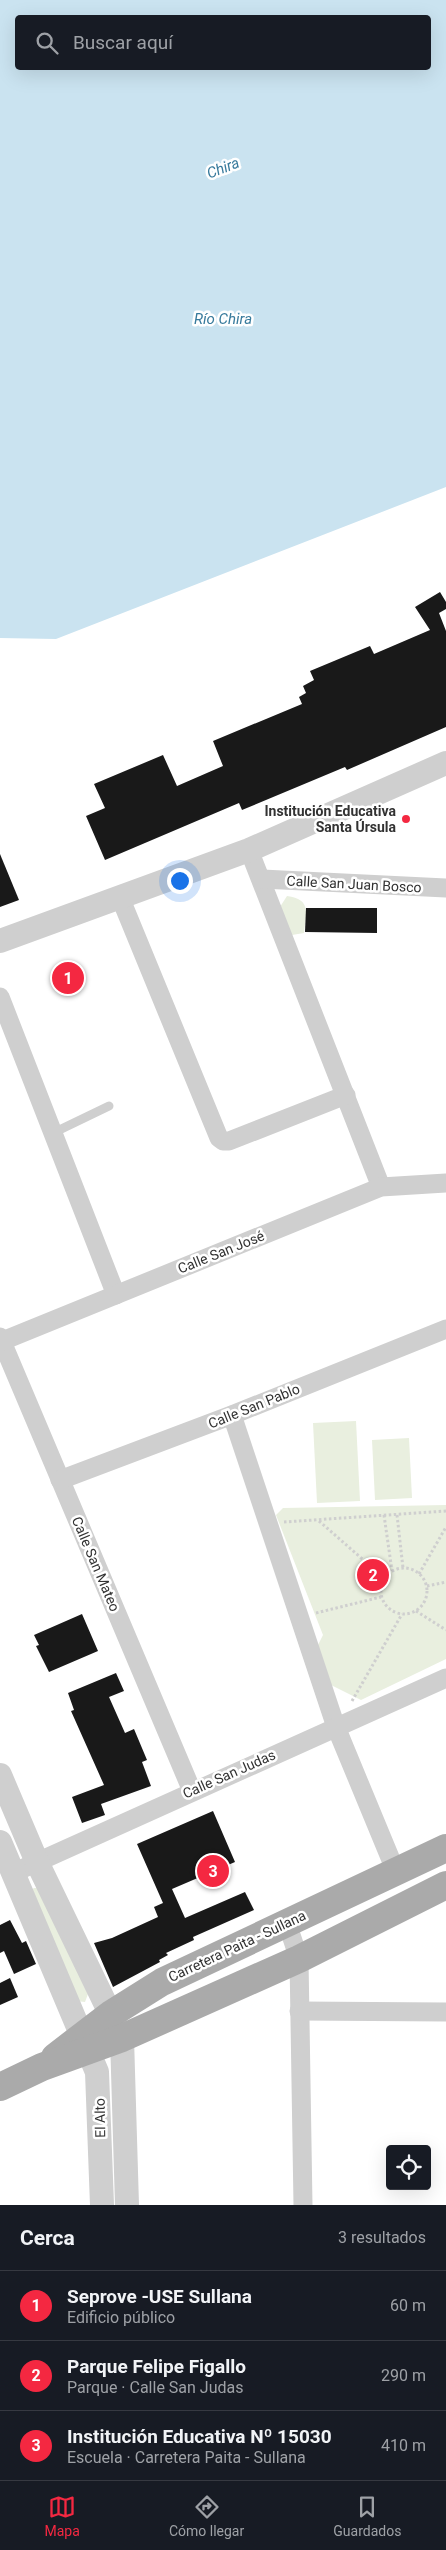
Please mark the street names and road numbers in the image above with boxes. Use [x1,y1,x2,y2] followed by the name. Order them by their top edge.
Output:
[286,872,422,896] street label: Calle San Juan Bosco
[175,1227,267,1277] street label: Calle San José
[206,1380,302,1432] street label: Calle San Pablo
[69,1514,123,1614] street label: Calle San Mateo
[180,1746,278,1802] street label: Calle San Judas
[166,1907,308,1985] street label: Carretera Paita - Sullana
[92,2098,108,2138] street label: El Alto

